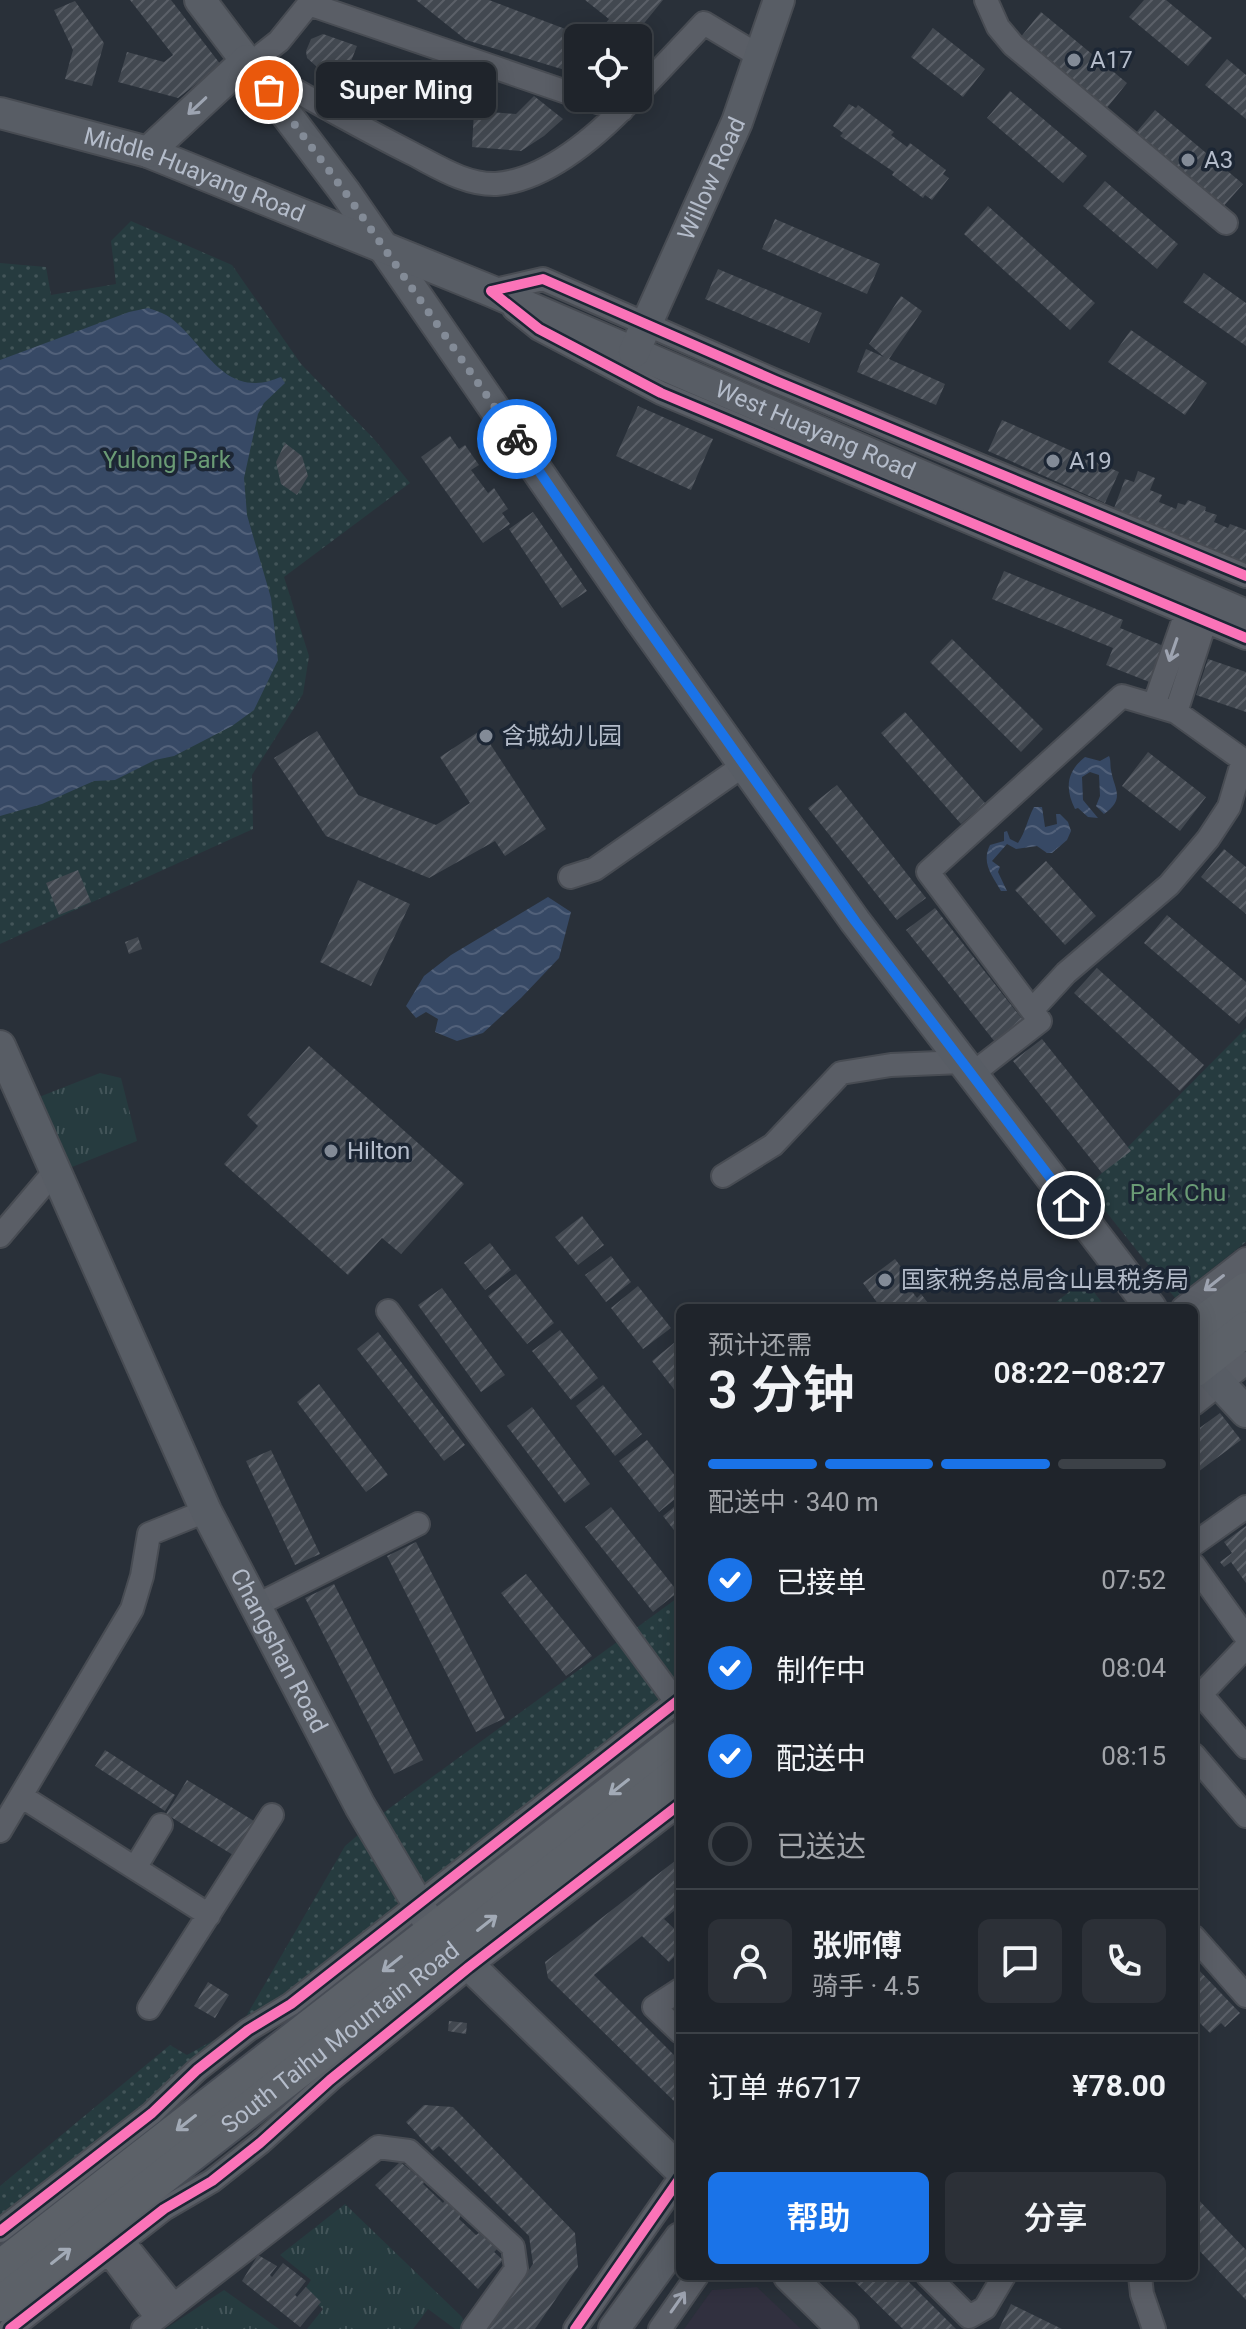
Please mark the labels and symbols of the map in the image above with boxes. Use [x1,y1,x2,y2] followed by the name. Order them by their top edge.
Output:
[1090,46,1133,74] place label: A17
[1065,51,1083,69] marker: A17
[235,56,303,124] pin
[317,62,497,118] callout: Super Ming
[187,97,207,116] one-way arrow
[672,113,751,244] street label: Willow Road
[81,122,309,228] street label: Middle Huayang Road
[1204,146,1233,174] place label: A3
[1179,151,1197,169] marker: A3
[711,375,920,485] street label: West Huayang Road
[477,399,557,479] courier
[103,446,232,474] park label: Yulong Park
[1069,447,1112,475] place label: A19
[1044,452,1062,470] marker: A19
[1165,637,1179,661] one-way arrow
[502,722,622,750] place label: 含城幼儿园
[477,727,495,745] marker: 含城幼儿园
[347,1137,410,1165] place label: Hilton
[322,1142,340,1160] marker: Hilton
[1037,1171,1105,1239] pin
[1130,1179,1226,1207] park label: Park Chu
[901,1266,1189,1294] place label: 国家税务总局含山县税务局
[876,1271,894,1289] marker: 国家税务总局含山县税务局
[1204,1275,1225,1292] one-way arrow
[224,1564,333,1738] street label: Changshan Road
[609,1778,630,1795] one-way arrow
[476,1915,497,1932] one-way arrow
[216,1936,465,2139] street label: South Taihu Mountain Road
[382,1955,403,1973] one-way arrow
[176,2115,197,2132] one-way arrow
[50,2248,71,2265] one-way arrow
[670,2292,686,2314] one-way arrow

